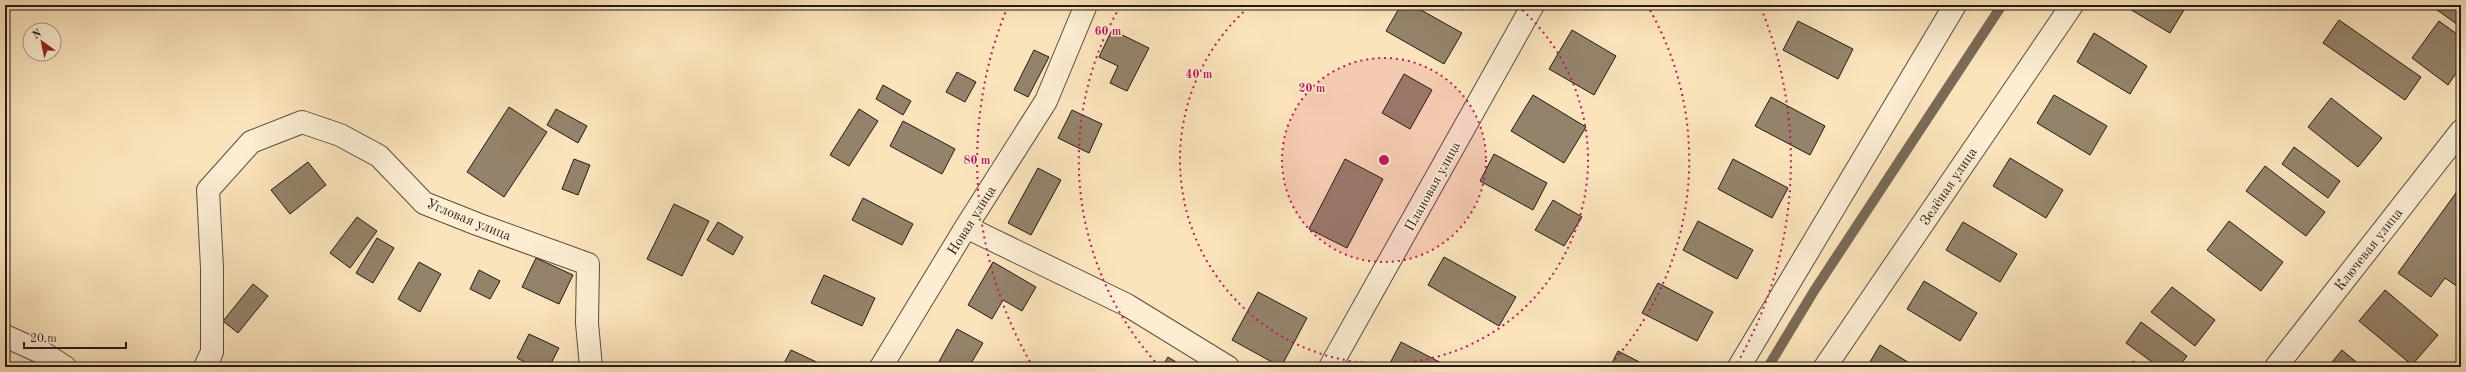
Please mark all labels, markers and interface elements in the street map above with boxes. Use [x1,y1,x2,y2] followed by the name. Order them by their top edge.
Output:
[22,22,62,62] north arrow
[1095,26,1122,38] text: 60 m
[31,28,44,42] text: N
[1186,69,1213,81] text: 40 m
[1299,83,1326,95] text: 20 m
[1402,139,1463,234] street label: Плановая улица
[1918,145,1980,228] street label: Зелёная улица
[1377,153,1391,167] centre of rings
[964,155,991,167] text: 80 m
[945,183,999,258] street label: Новая улица
[424,197,513,243] street label: Угловая улица
[2332,206,2405,294] street label: Ключевая улица
[24,324,126,350] scale bar
[30,333,57,345] text: 20 m

